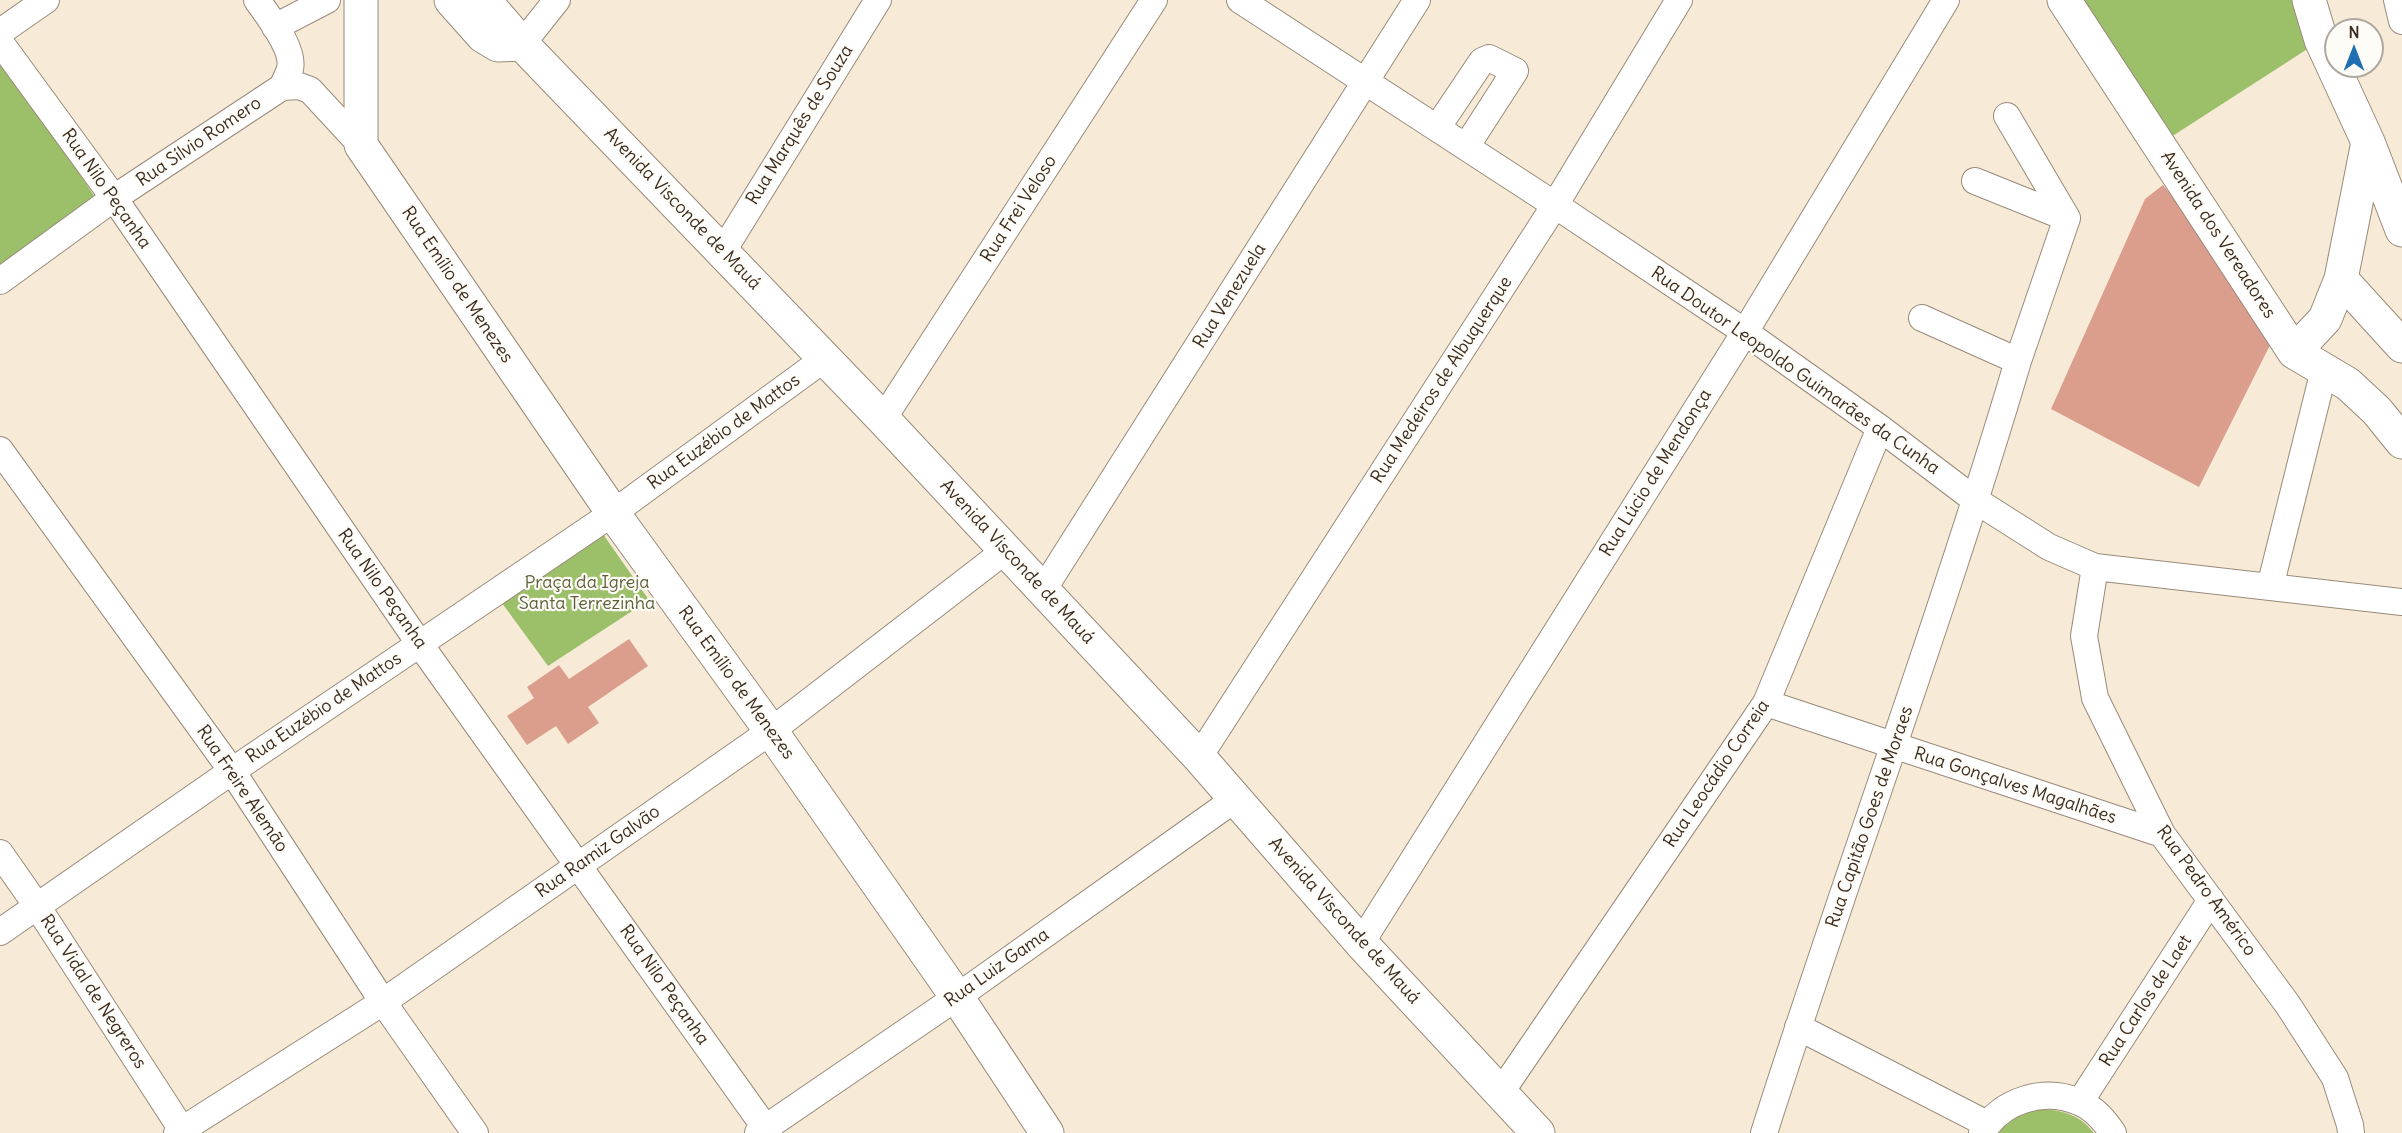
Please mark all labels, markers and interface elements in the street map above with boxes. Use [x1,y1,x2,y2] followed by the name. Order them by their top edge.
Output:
[2324,18,2384,78] north arrow
[2348,22,2360,42] text: N
[742,41,858,209] street label: Rua Marquês de Souza
[133,92,265,192] street label: Rua Sílvio Romero
[599,124,765,294] street label: Avenida Visconde de Mauá
[57,125,155,253] street label: Rua Nilo Peçanha
[2156,147,2280,323] street label: Avenida dos Vereadores
[976,151,1062,267] street label: Rua Frei Veloso
[397,203,517,367] street label: Rua Emílio de Menezes
[1189,239,1271,353] street label: Rua Venezuela
[1647,263,1943,479] street label: Rua Doutor Leopoldo Guimarães da Cunha
[1367,273,1517,487] street label: Rua Medeiros de Albuquerque
[644,369,804,495] street label: Rua Euzébio de Mattos
[1596,385,1716,561] street label: Rua Lúcio de Mendonça
[935,475,1099,649] street label: Avenida Visconde de Mauá
[333,525,431,653] street label: Rua Nilo Peçanha
[519,572,655,614] park label: Praça da Igreja Santa Terrezinha
[673,602,799,764] street label: Rua Emílio de Menezes
[242,648,406,768] street label: Rua Euzébio de Mattos
[1660,696,1774,852] street label: Rua Leocádio Correia
[1822,703,1918,931] street label: Rua Capitão Goes de Moraes
[192,721,292,857] street label: Rua Freire Alemão
[1911,743,2119,829] street label: Rua Gonçalves Magalhães
[532,801,664,903] street label: Rua Ramiz Galvão
[2151,822,2261,960] street label: Rua Pedro Américo
[1263,833,1425,1009] street label: Avenida Visconde de Mauá
[35,911,151,1073] street label: Rua Vidal de Negreros
[615,921,713,1049] street label: Rua Nilo Peçanha
[941,924,1053,1012] street label: Rua Luiz Gama
[2095,931,2197,1071] street label: Rua Carlos de Laet

